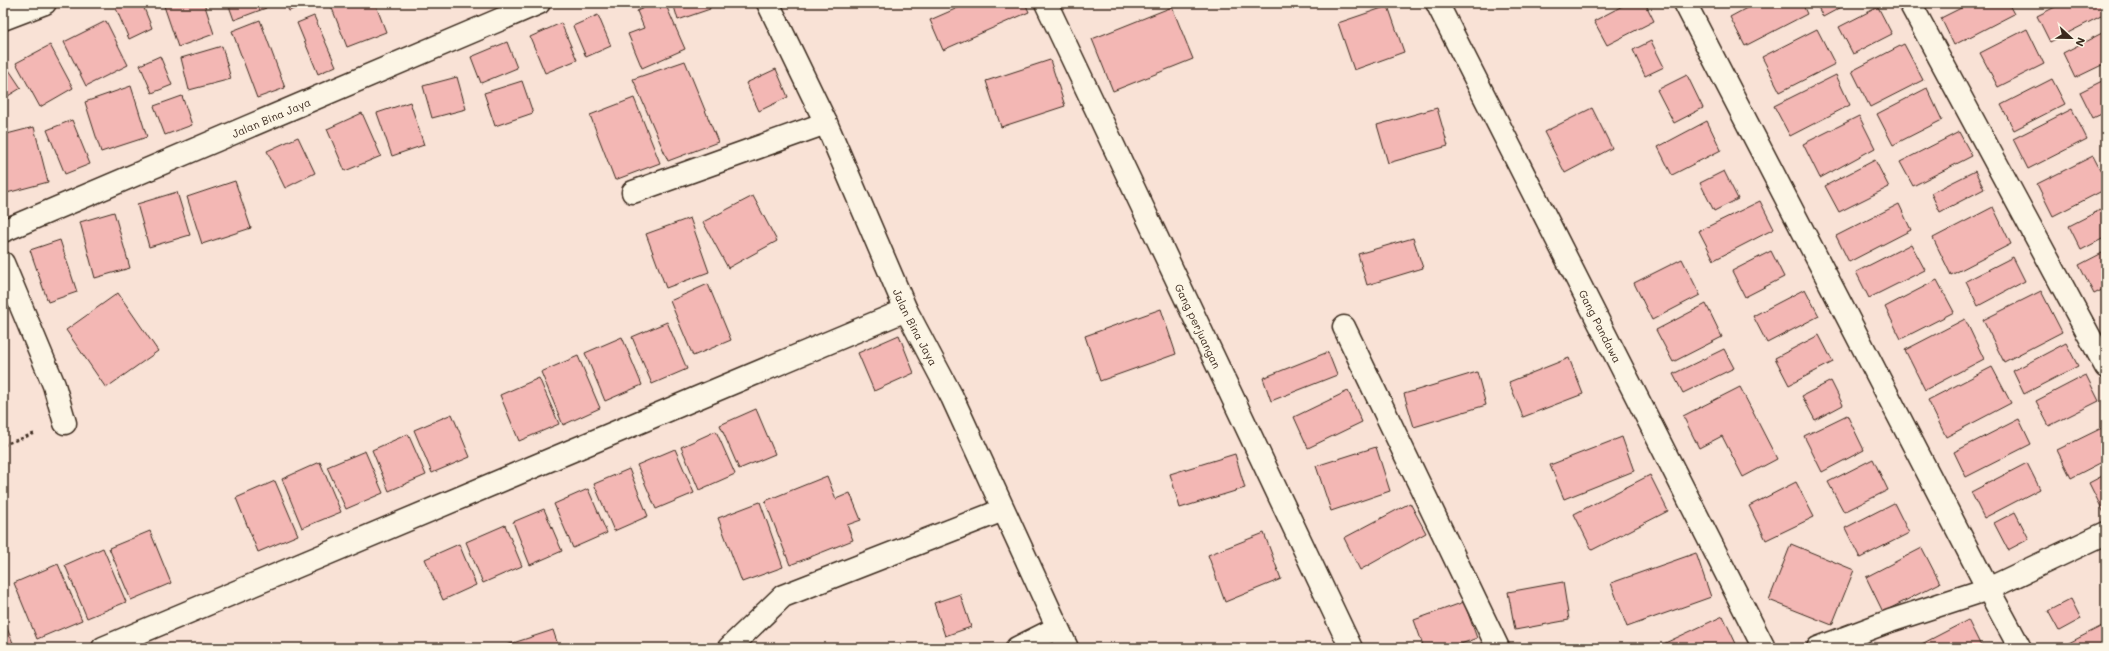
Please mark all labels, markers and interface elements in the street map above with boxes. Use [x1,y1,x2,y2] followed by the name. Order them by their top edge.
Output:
[2051,18,2091,58] north arrow
[2072,35,2089,49] text: N
[229,94,313,141] street label: Jalan Bina Jaya
[1172,281,1225,371] street label: Gang perjuangan
[890,286,941,368] street label: Jalan Bina Jaya
[1576,287,1626,365] street label: Gang Pandawa

